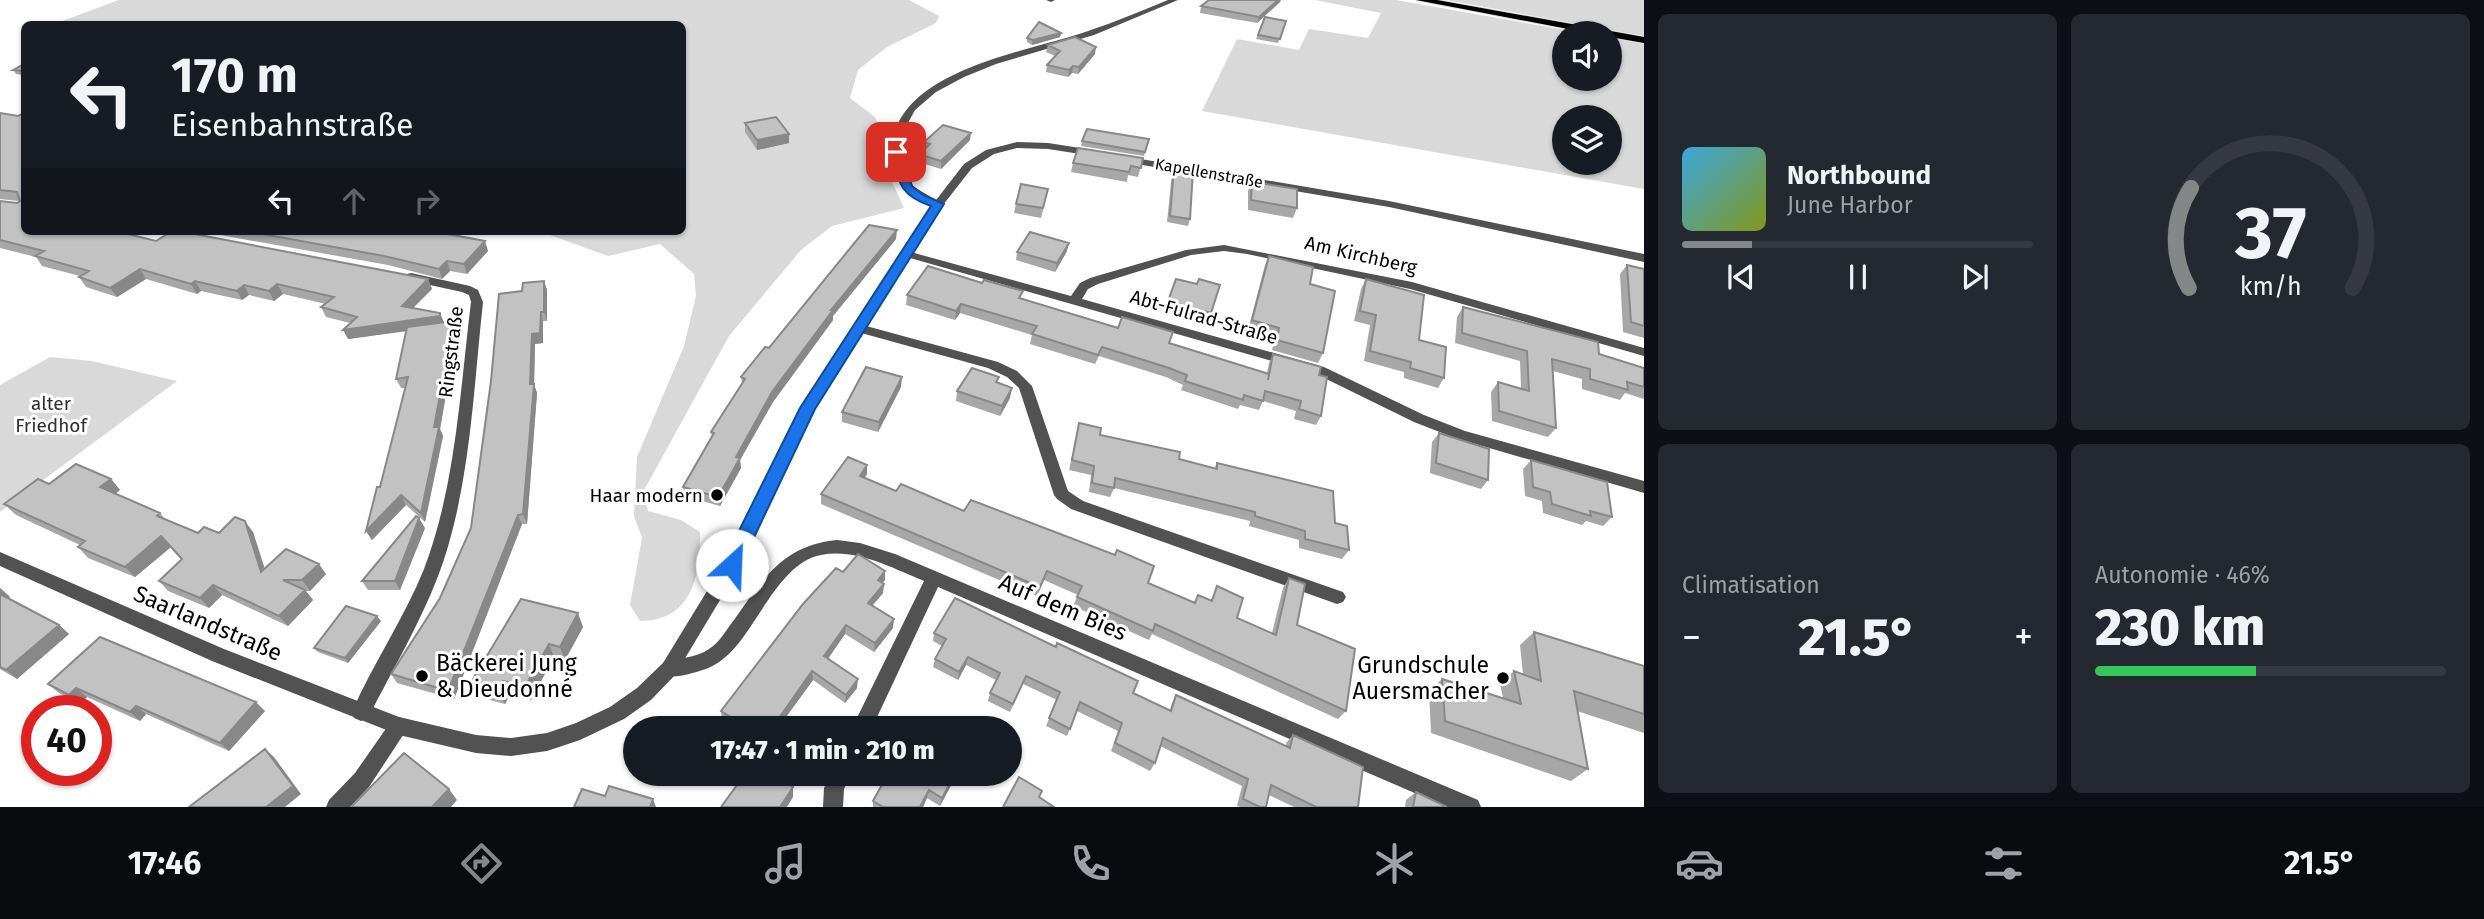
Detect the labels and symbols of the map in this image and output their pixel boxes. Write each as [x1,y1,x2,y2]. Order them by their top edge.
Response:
pin [866,122,926,182]
street label: Kapellenstraße [1153,154,1265,192]
street label: Am Kirchberg [1303,231,1419,279]
street label: Abt-Fulrad-Straße [1128,285,1280,349]
street label: Ringstraße [434,305,468,399]
park label: alter Friedhof [15,392,88,437]
place label: Haar modern [590,484,703,507]
marker: Haar modern [709,487,725,503]
position arrow [695,528,769,602]
street label: Auf dem Bies [995,568,1131,646]
street label: Saarlandstraße [130,579,286,667]
place label: Bäckerei Jung & Dieudonné [436,649,577,703]
place label: Grundschule Auersmacher [1353,651,1489,705]
marker: Bäckerei Jung & Dieudonné [414,668,430,684]
marker: Grundschule Auersmacher [1495,670,1511,686]
speed limit sign: 40 [21,695,112,786]

